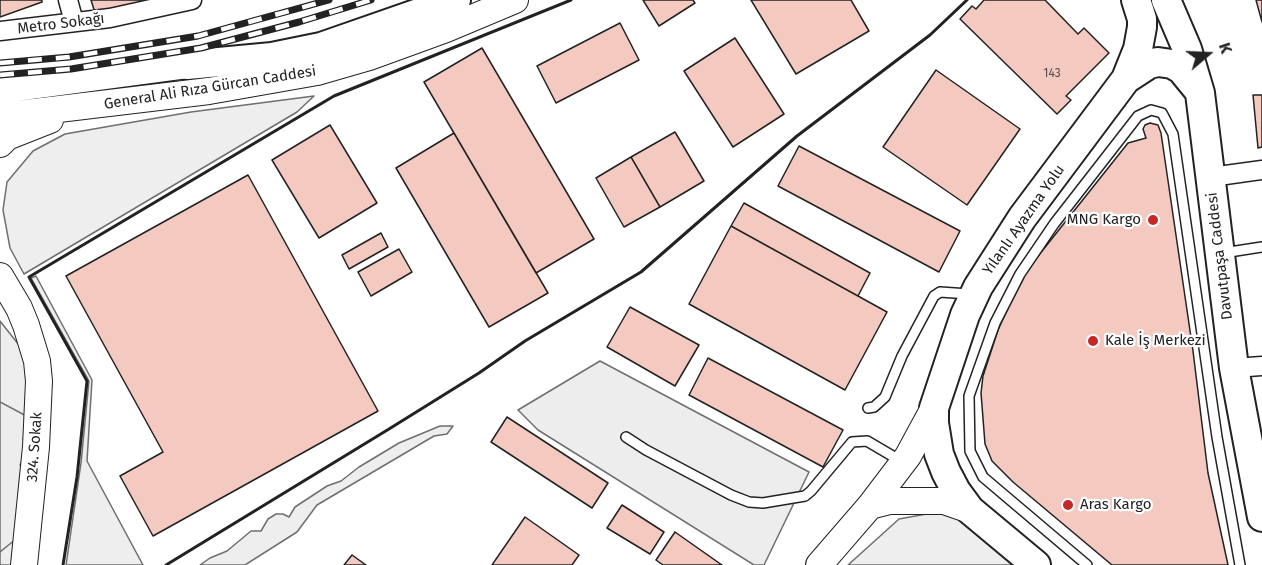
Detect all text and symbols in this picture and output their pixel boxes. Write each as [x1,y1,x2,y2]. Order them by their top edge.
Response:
street label: Metro Sokağı [16,10,106,38]
north arrow [1178,24,1238,84]
text: K [1215,40,1236,56]
street label: General Ali Rıza Gürcan Caddesi [103,62,317,114]
house number: 143 [1043,67,1061,81]
street label: Yılanlı Ayazma Yolu [979,161,1069,279]
street label: Davutpaşa Caddesi [1203,191,1237,321]
place label: MNG Kargo [1067,211,1141,229]
marker: MNG Kargo [1146,213,1160,227]
place label: Kale İş Merkezi [1105,332,1206,350]
marker: Kale İş Merkezi [1086,334,1100,348]
street label: 324. Sokak [24,411,46,483]
place label: Aras Kargo [1080,496,1152,514]
marker: Aras Kargo [1061,498,1075,512]

